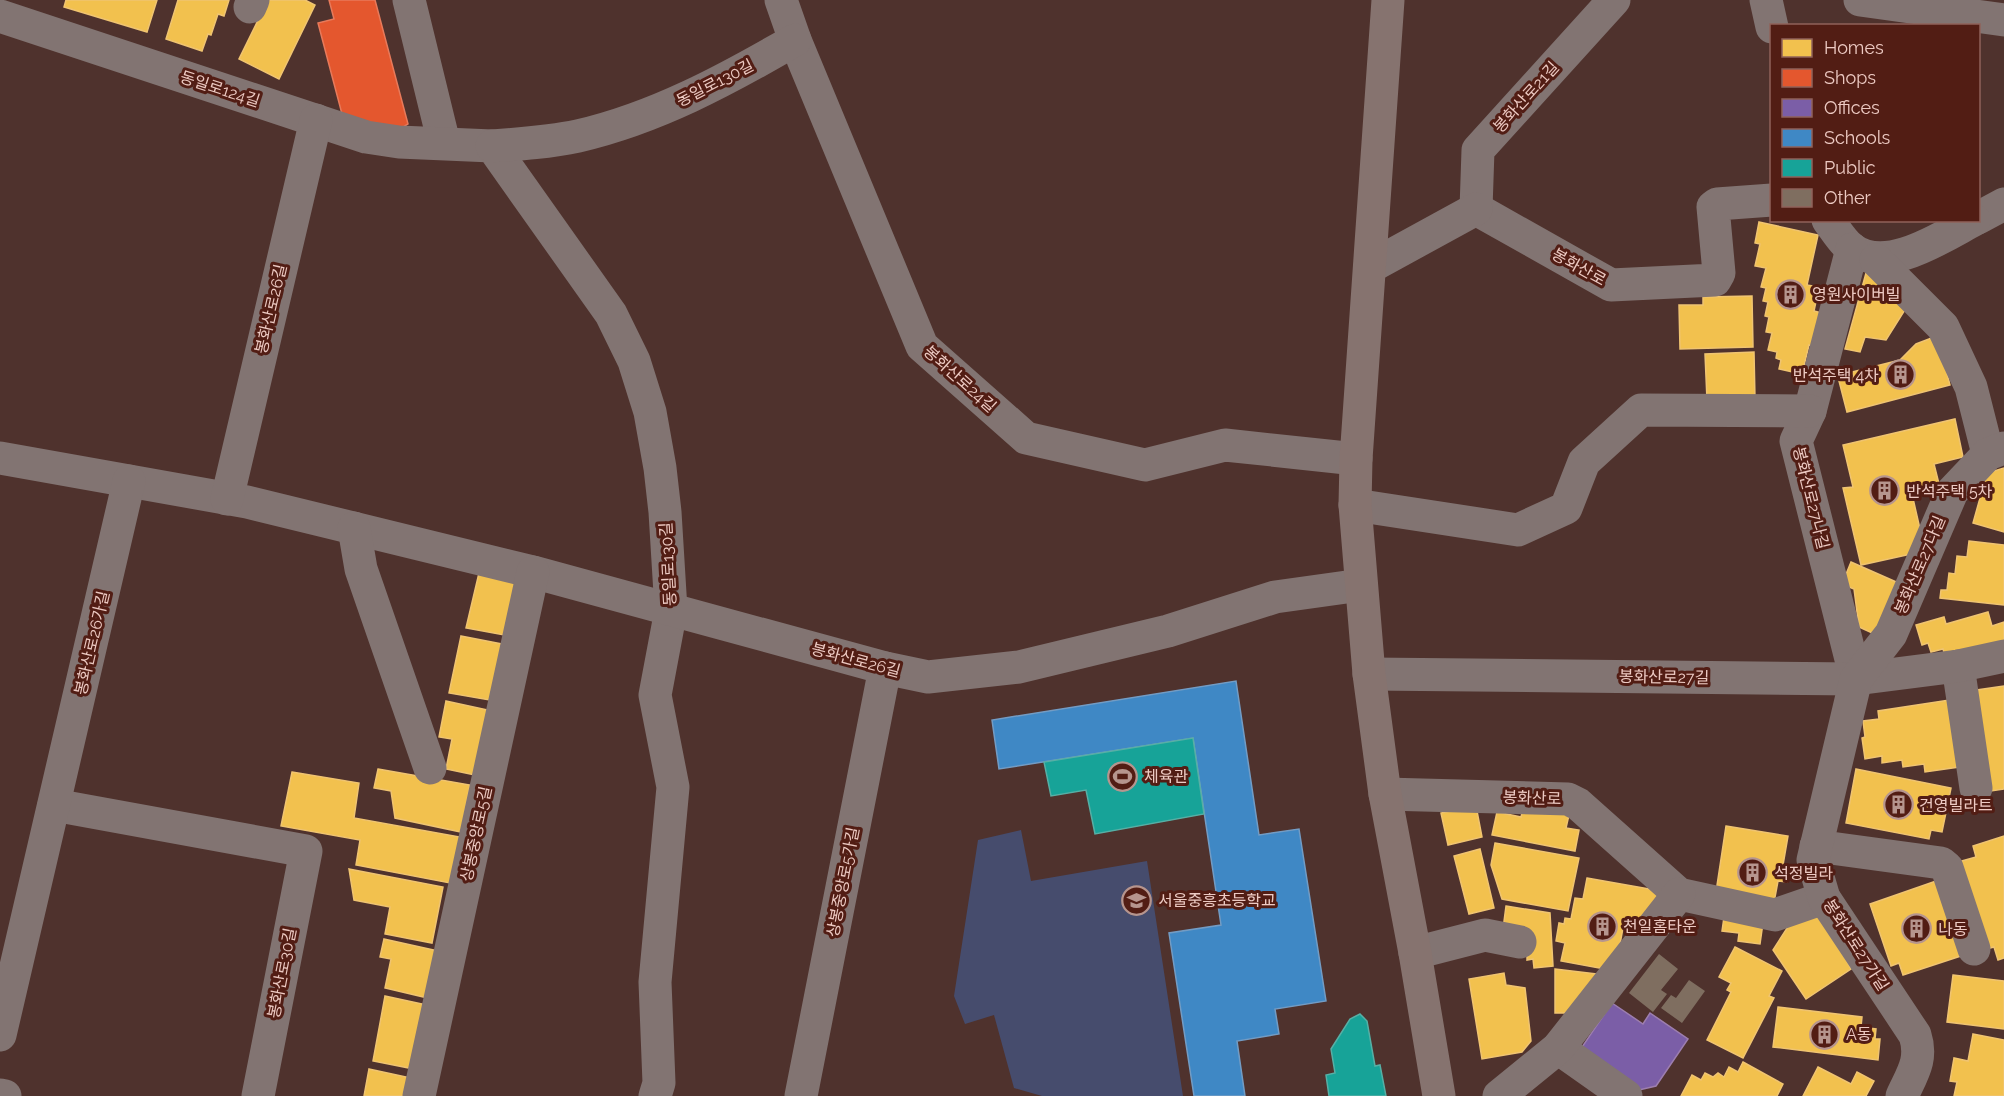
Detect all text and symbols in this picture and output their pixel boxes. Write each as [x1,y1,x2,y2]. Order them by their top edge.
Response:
legend [1770,24,1980,222]
text: Homes [1824,37,1884,58]
street label: 동일로130길 [673,55,757,111]
street label: 봉화산로21길 [1489,58,1563,136]
street label: 동일로124길 [178,67,262,111]
text: Shops [1824,67,1876,88]
text: Offices [1824,97,1880,118]
text: Schools [1824,127,1891,148]
text: Public [1824,157,1876,178]
text: Other [1824,187,1872,208]
street label: 봉화산로 [1549,244,1610,290]
street label: 봉화산로26길 [251,262,291,356]
building icon: 영원사이버빌 [1775,278,1807,310]
place label: 영원사이버빌 [1812,285,1900,304]
street label: 봉화산로24길 [920,342,1000,416]
building icon: 반석주택 4차 [1884,359,1916,391]
place label: 반석주택 4차 [1793,366,1879,385]
street label: 봉화산로27나길 [1789,445,1833,551]
building icon: 반석주택 5차 [1869,475,1901,507]
place label: 반석주택 5차 [1906,482,1993,501]
street label: 봉화산로27다길 [1891,513,1949,617]
street label: 동일로130길 [656,522,680,606]
street label: 봉화산로26가길 [71,589,113,697]
street label: 봉화산로26길 [809,639,903,681]
street label: 봉화산로27길 [1619,667,1709,687]
sports icon: 체육관 [1107,760,1139,792]
place label: 체육관 [1144,767,1188,786]
street label: 상봉중앙로5길 [457,785,495,883]
street label: 봉화산로 [1502,787,1562,809]
building icon: 건영빌라트 [1882,789,1914,821]
place label: 건영빌라트 [1919,796,1993,815]
street label: 상봉중앙로5가길 [823,825,863,939]
building icon: 석정빌라 [1737,857,1769,889]
place label: 석정빌라 [1774,864,1833,883]
school or university icon: 서울중흥초등학교 [1121,884,1153,916]
place label: 서울중흥초등학교 [1158,891,1276,910]
street label: 봉화산로27가길 [1819,896,1893,994]
building icon: 천일홈타운 [1586,910,1618,942]
building icon: 나동 [1901,913,1933,945]
place label: 천일홈타운 [1623,917,1697,936]
place label: 나동 [1938,920,1968,939]
street label: 봉화산로30길 [264,926,300,1020]
building icon: A동 [1809,1018,1841,1050]
place label: A동 [1846,1025,1872,1044]

